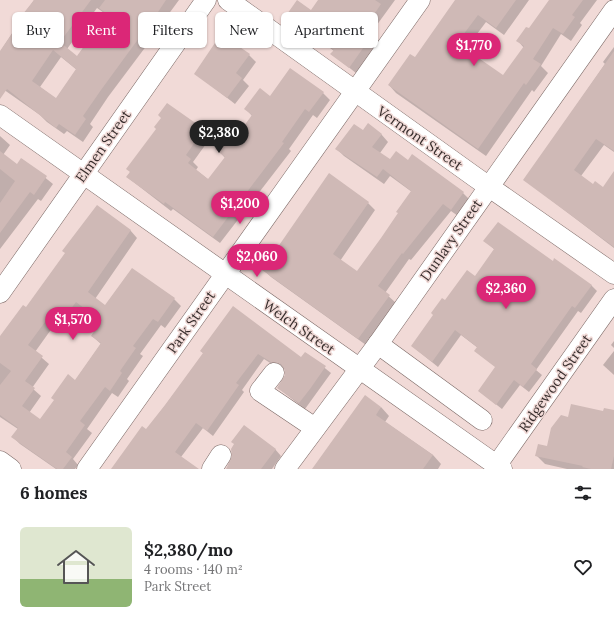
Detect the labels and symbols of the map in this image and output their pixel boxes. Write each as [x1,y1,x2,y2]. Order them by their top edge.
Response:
pin: $1,770 [441,33,507,67]
street label: Vermont Street [373,101,467,174]
street label: Elmen Street [71,106,135,186]
pin: $2,380 [186,120,252,154]
pin: $1,200 [207,191,273,225]
street label: Dunlavy Street [416,195,486,284]
pin: $2,060 [224,244,290,278]
pin: $2,360 [473,276,539,310]
street label: Park Street [163,287,219,357]
street label: Welch Street [259,296,339,359]
pin: $1,570 [40,307,106,341]
street label: Ridgewood Street [515,330,596,435]

